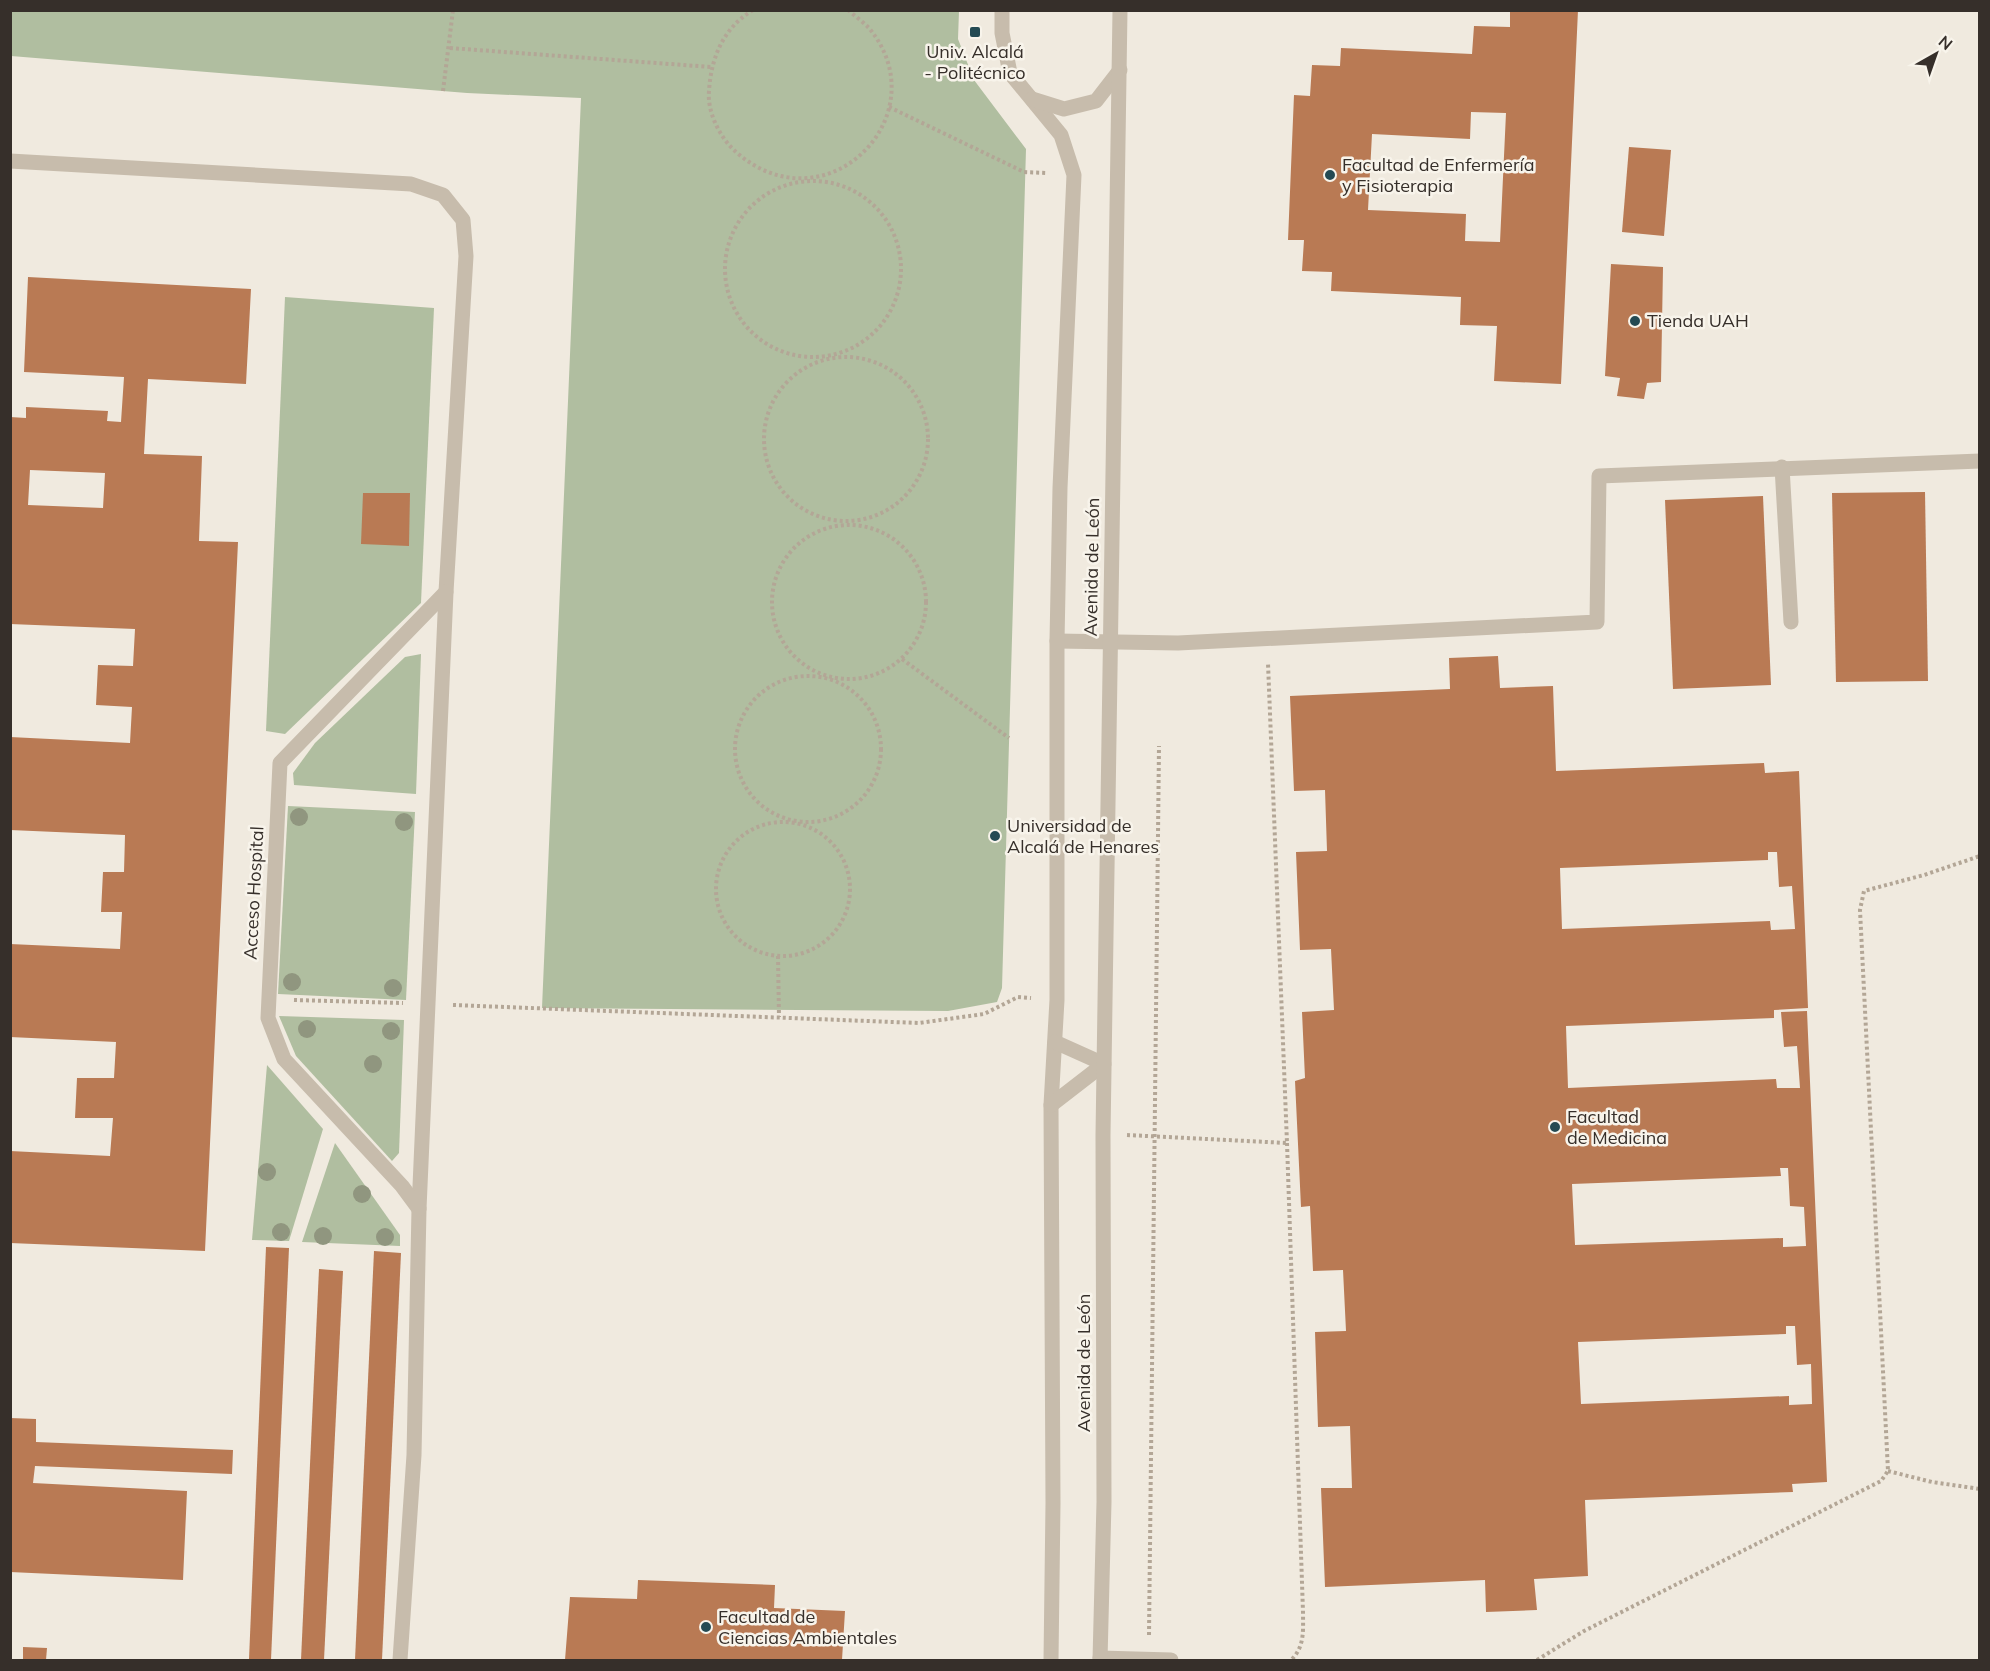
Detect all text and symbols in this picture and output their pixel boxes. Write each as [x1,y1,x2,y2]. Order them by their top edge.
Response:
north arrow [1906,24,1966,84]
marker: Univ. Alcalá - Politécnico [968,25,982,39]
text: N [1935,31,1957,54]
place label: Univ. Alcalá - Politécnico [924,40,1026,84]
place label: Facultad de Enfermería y Fisioterapia [1342,153,1535,197]
marker: Facultad de Enfermería y Fisioterapia [1323,168,1337,182]
place label: Tienda UAH [1647,309,1749,332]
marker: Tienda UAH [1628,314,1642,328]
street label: Avenida de León [1079,497,1104,637]
place label: Universidad de Alcalá de Henares [1007,814,1159,858]
street label: Acceso Hospital [239,826,268,960]
marker: Universidad de Alcalá de Henares [988,829,1002,843]
place label: Facultad de Medicina [1567,1105,1667,1149]
marker: Facultad de Medicina [1548,1120,1562,1134]
street label: Avenida de León [1072,1294,1095,1432]
place label: Facultad de Ciencias Ambientales [718,1605,897,1649]
marker: Facultad de Ciencias Ambientales [699,1620,713,1634]

